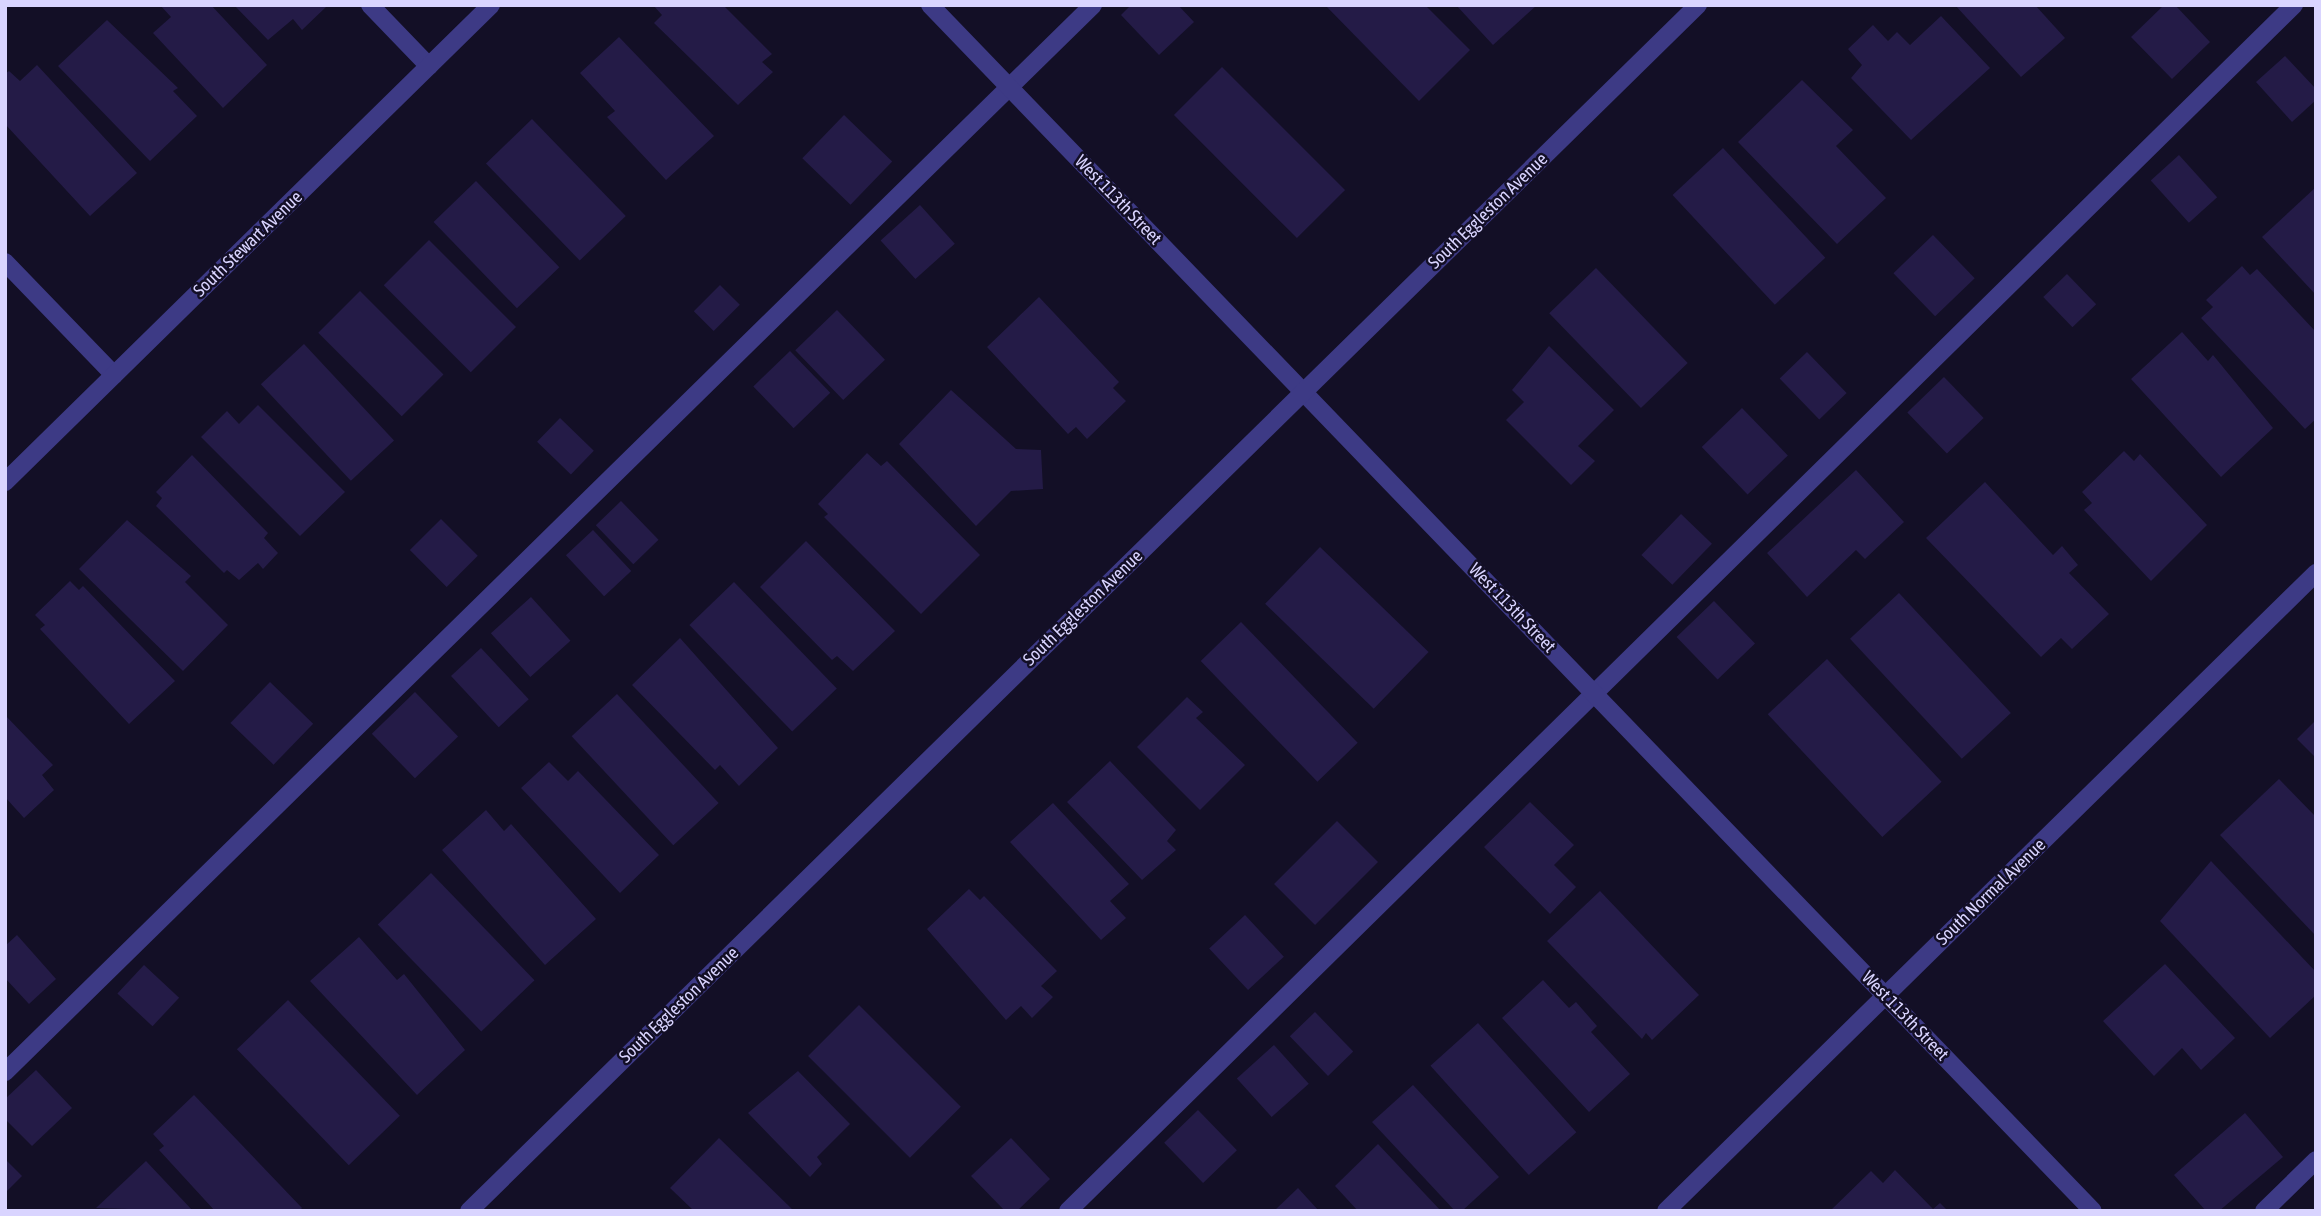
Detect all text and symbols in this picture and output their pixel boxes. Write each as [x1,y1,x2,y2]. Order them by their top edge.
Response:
street label: South Eggleston Avenue [1424,149,1552,273]
street label: West 113th Street [1070,151,1166,249]
street label: South Stewart Avenue [189,186,307,302]
street label: South Eggleston Avenue [1019,546,1147,670]
street label: West 113th Street [1464,559,1560,657]
street label: South Normal Avenue [1932,834,2050,950]
street label: South Eggleston Avenue [615,943,743,1067]
street label: West 113th Street [1857,967,1953,1065]

